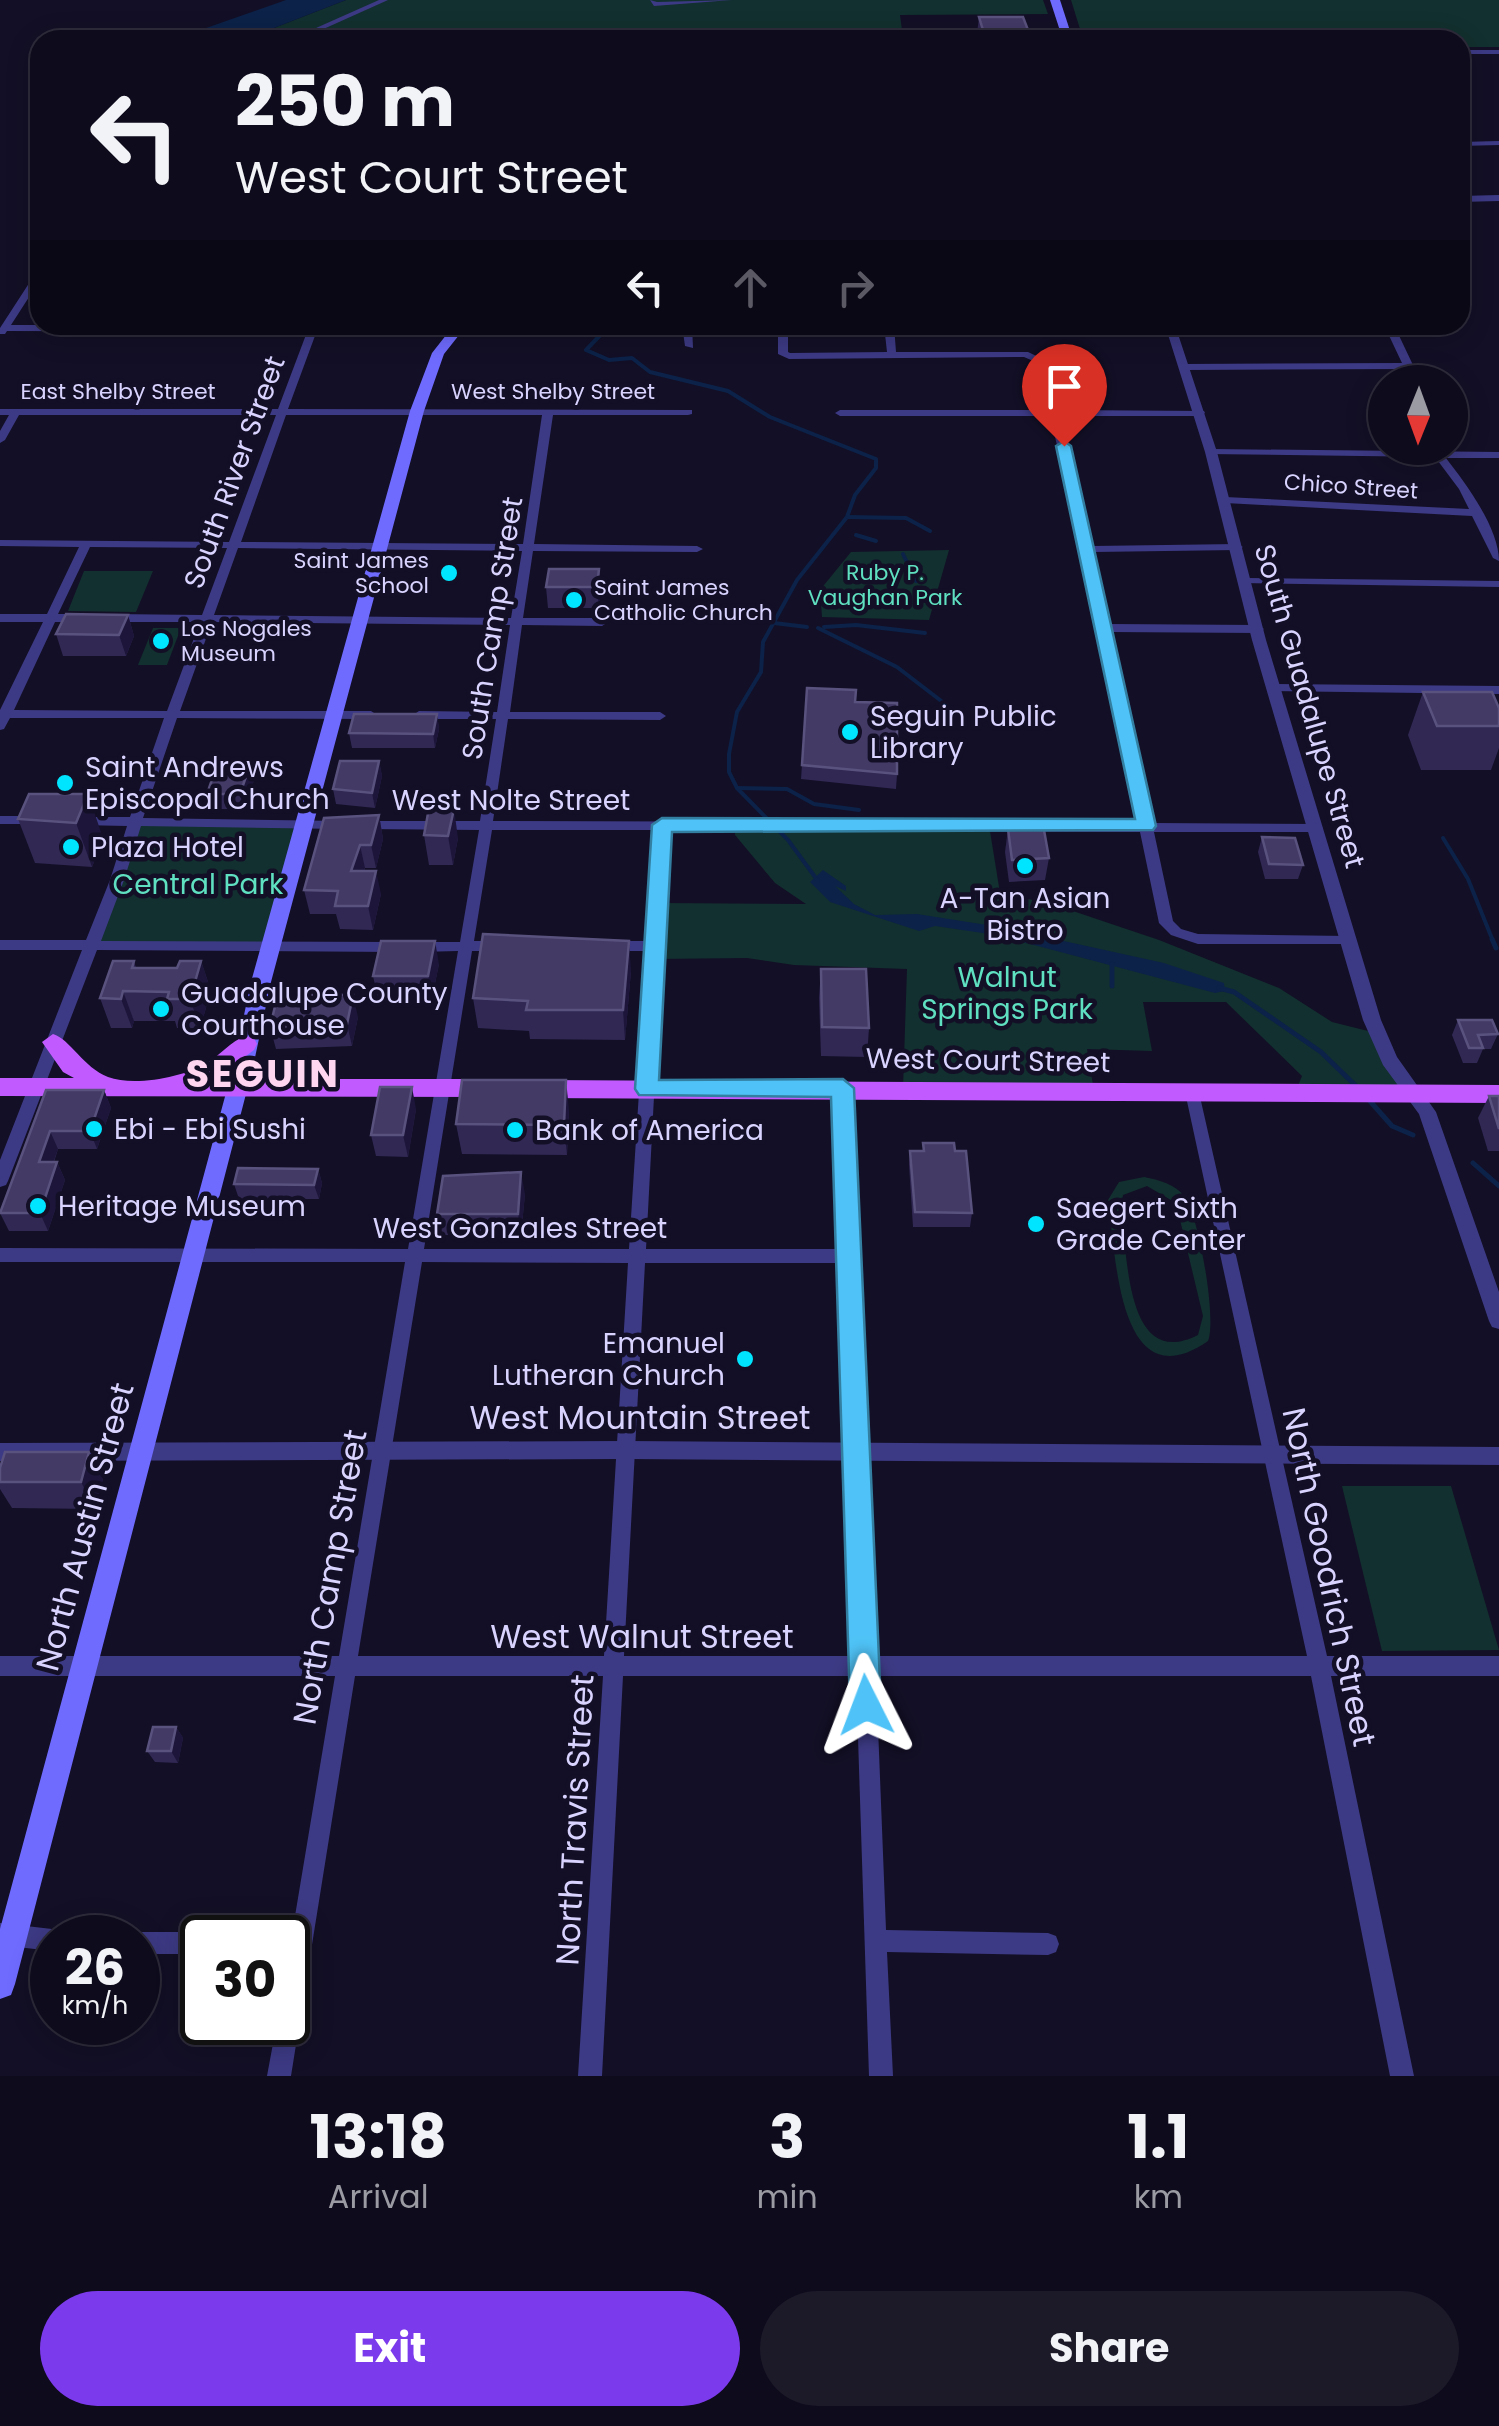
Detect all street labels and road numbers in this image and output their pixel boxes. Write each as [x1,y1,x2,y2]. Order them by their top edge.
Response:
street label: South River Street [174,351,295,594]
street label: East Shelby Street [20,376,216,407]
street label: West Shelby Street [451,376,655,407]
street label: Chico Street [1283,466,1419,507]
street label: South Camp Street [452,494,533,762]
street label: South Guadalupe Street [1245,540,1374,872]
street label: West Nolte Street [392,781,630,820]
street label: West Court Street [865,1039,1111,1082]
street label: West Gonzales Street [373,1209,667,1248]
street label: North Austin Street [24,1378,145,1676]
street label: West Mountain Street [470,1395,810,1440]
street label: North Goodrich Street [1272,1403,1387,1750]
street label: North Camp Street [281,1426,378,1728]
street label: West Walnut Street [490,1614,794,1659]
street label: North Travis Street [544,1673,605,1967]

